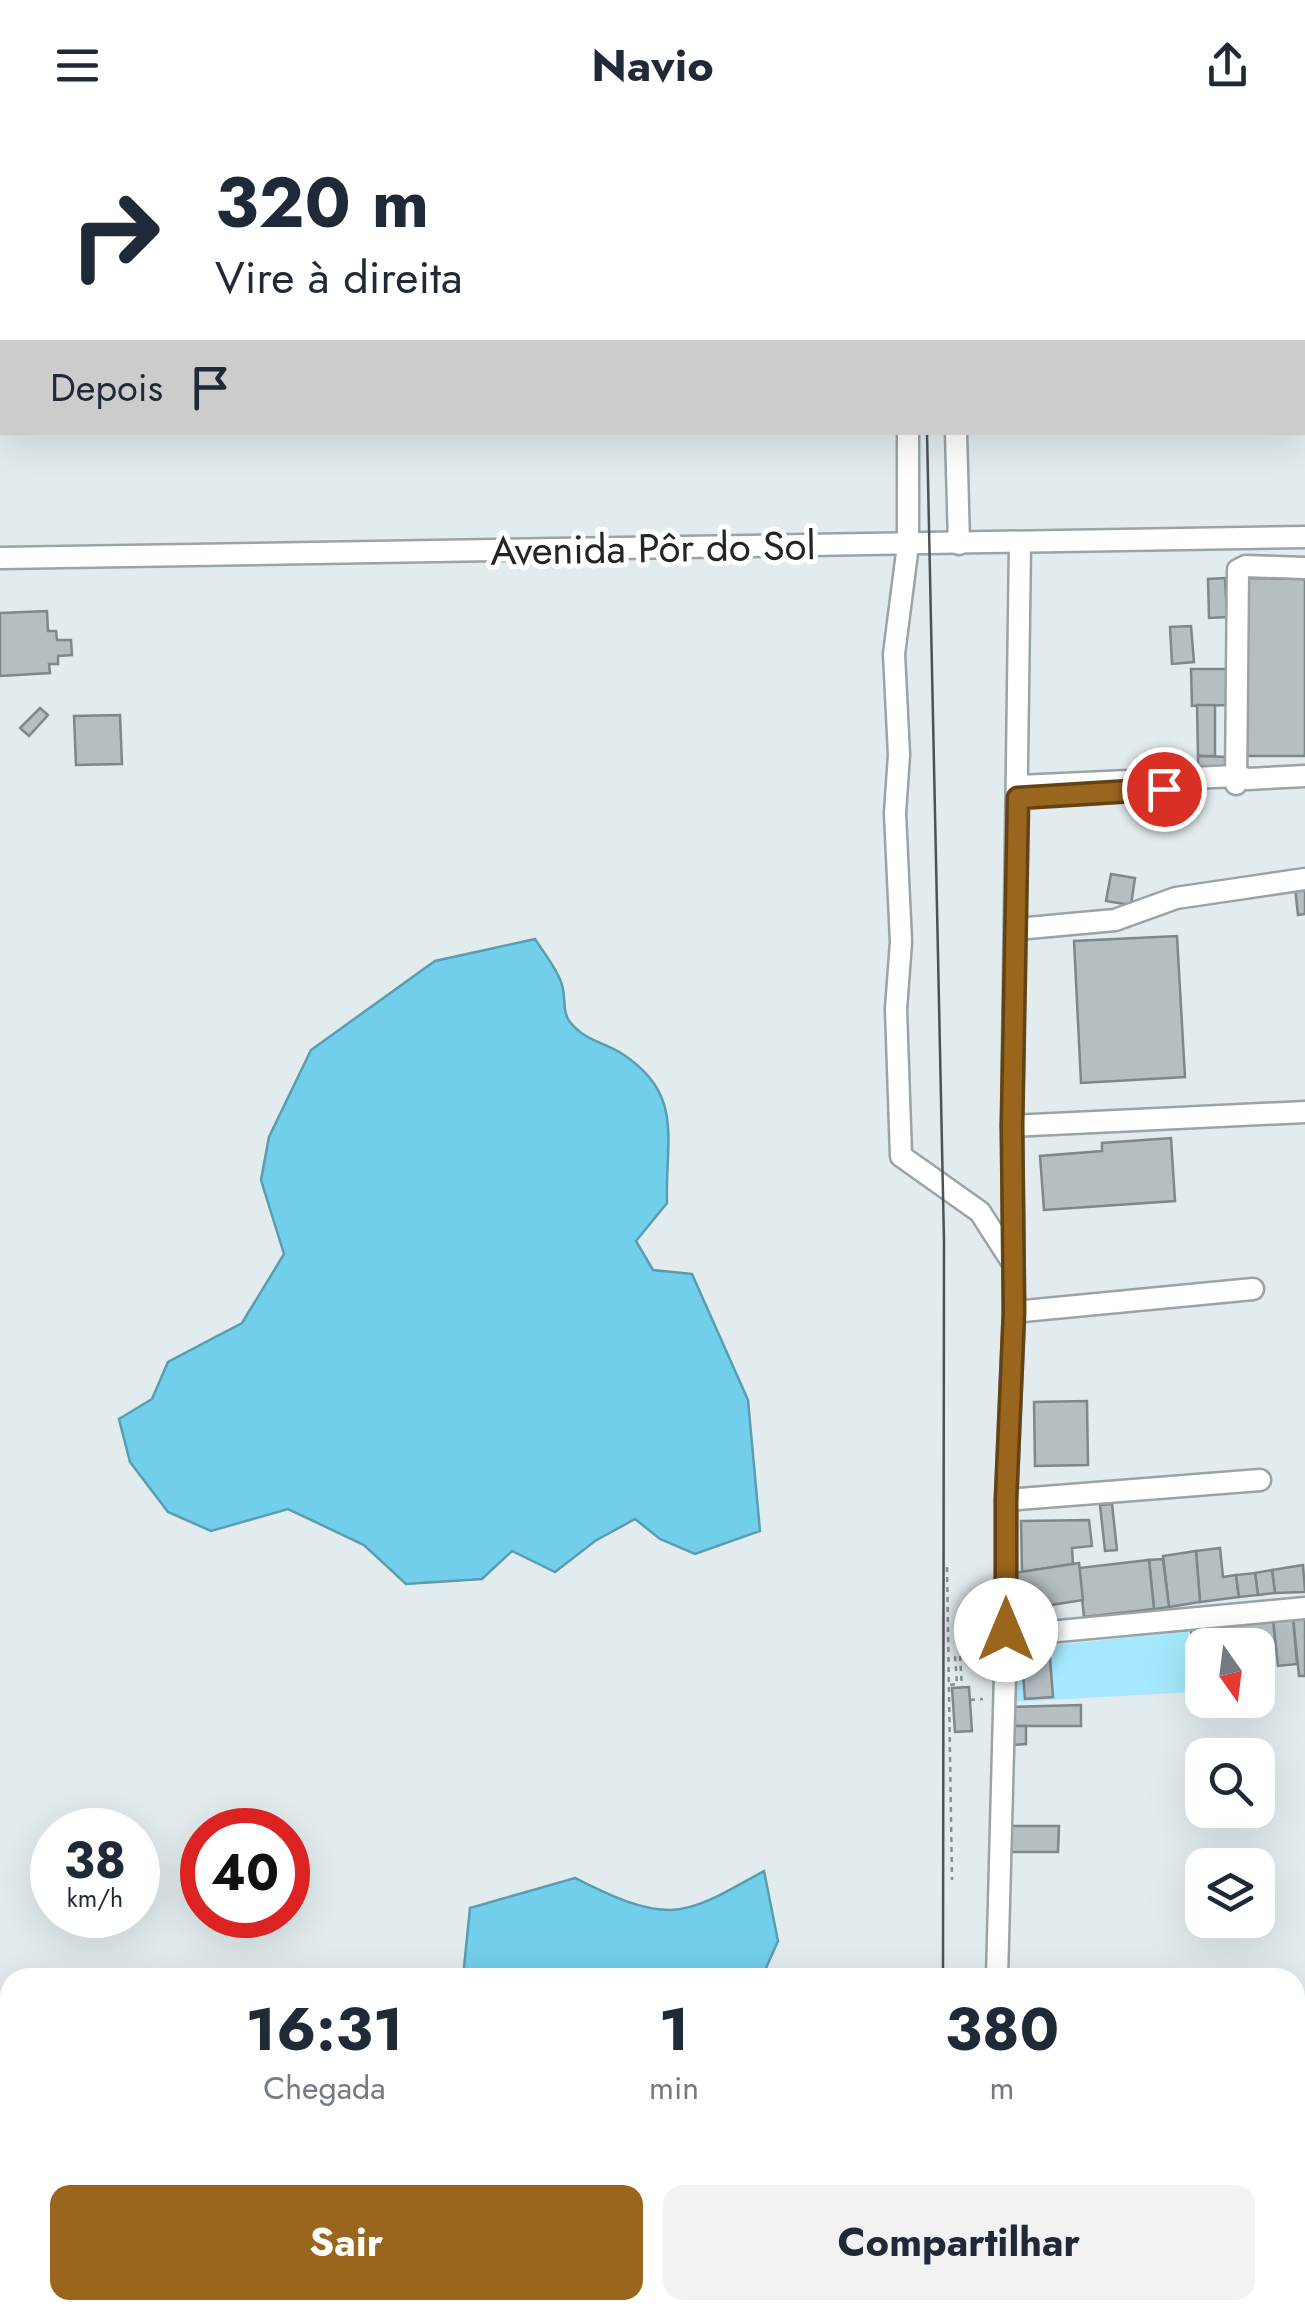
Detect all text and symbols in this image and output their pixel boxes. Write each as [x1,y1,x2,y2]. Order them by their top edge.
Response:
text: Navio [591,33,714,98]
icon: menu [50,38,105,93]
icon: share [1200,38,1255,93]
text: 320 m [215,152,429,253]
icon: right [50,170,180,300]
text: Vire à direita [215,245,463,310]
text: Depois [50,360,163,415]
icon: arrive [183,360,238,415]
street label: Avenida Pôr do Sol [490,516,816,580]
pin [1122,747,1207,832]
icon: arrive [1137,762,1192,817]
position arrow [954,1578,1058,1682]
north arrow [1185,1628,1275,1718]
map controls [1185,1628,1275,1938]
button: search [1185,1738,1275,1828]
speed limit sign: 40 [180,1808,310,1938]
text: 38 [64,1824,126,1897]
button: layers [1185,1848,1275,1938]
text: km/h [67,1880,123,1916]
text: 16:31 [246,1986,403,2073]
text: 1 [659,1986,689,2073]
text: 380 [945,1986,1059,2073]
text: Chegada [263,2065,386,2111]
text: min [649,2065,699,2111]
text: m [990,2065,1015,2111]
button: Sair [50,2185,643,2300]
button: Compartilhar [663,2185,1255,2300]

